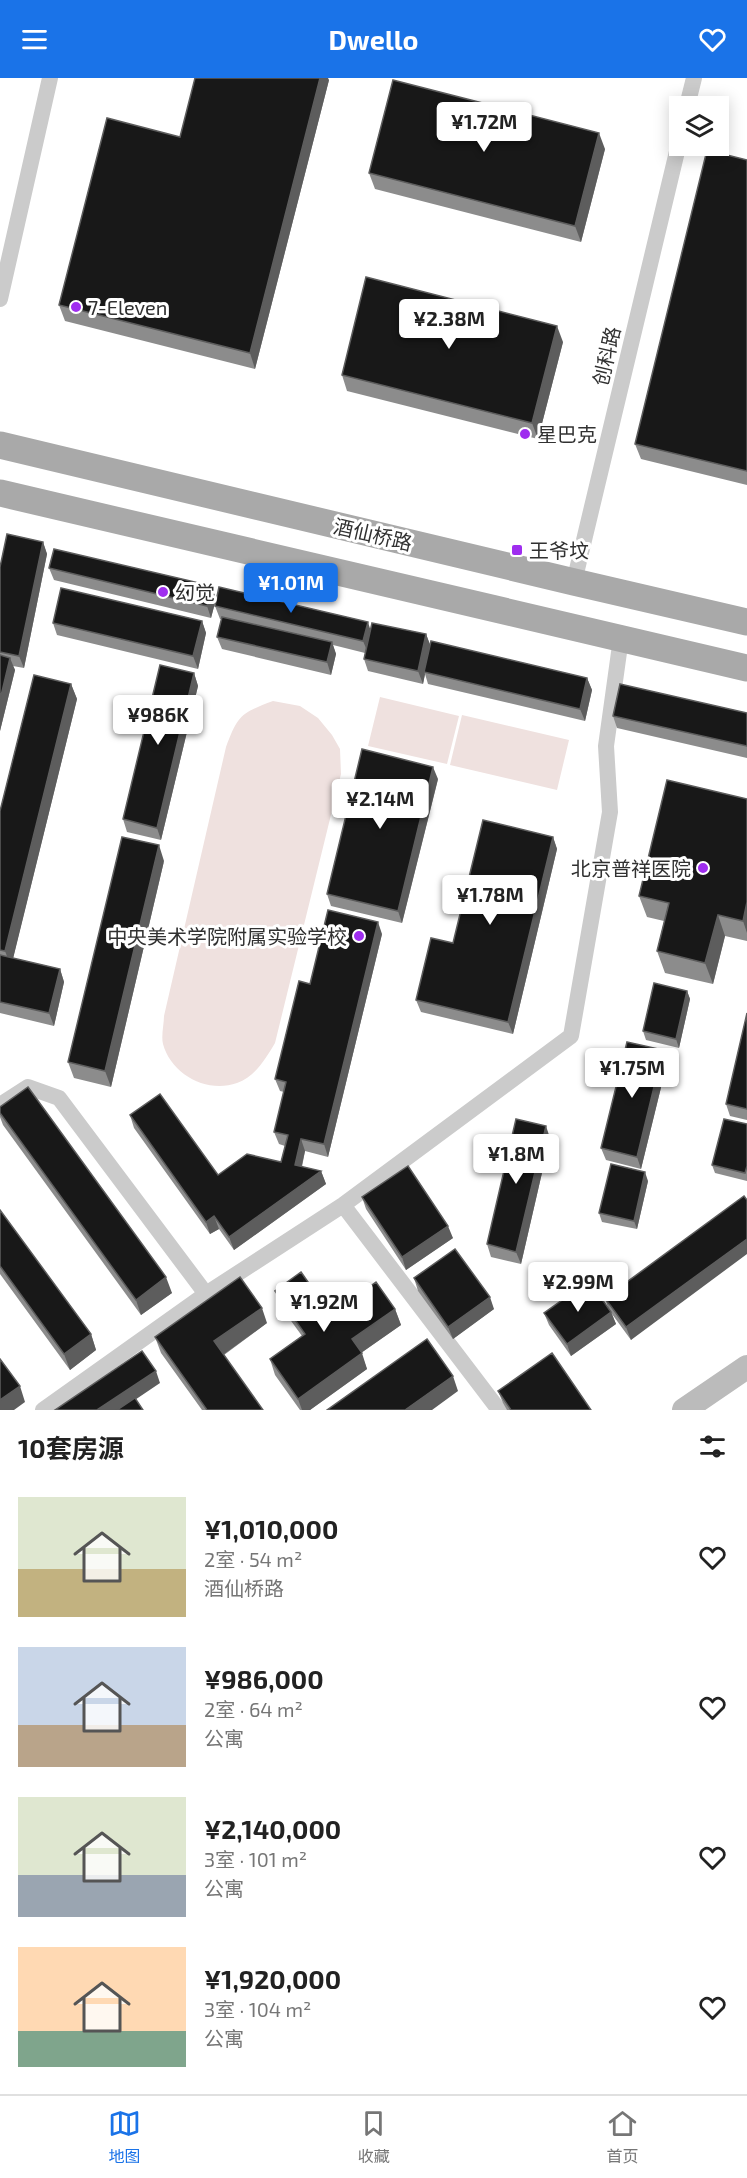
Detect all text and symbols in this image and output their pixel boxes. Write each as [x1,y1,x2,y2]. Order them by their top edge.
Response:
icon: menu [18,23,51,56]
text: Dwello [328,23,419,55]
icon: heart [696,23,729,56]
map controls [669,96,729,156]
button: layers [669,96,729,156]
pin: ¥1.72M [435,102,533,153]
text: ¥1.72M [451,109,517,133]
place label: 7-Eleven [88,295,167,319]
pin: ¥2.38M [400,299,498,350]
marker: 7-Eleven [69,300,83,314]
text: ¥2.38M [413,306,485,330]
street label: 创科路 [588,324,624,388]
place label: 星巴克 [537,422,597,446]
marker: 星巴克 [518,427,532,441]
street label: 酒仙桥路 [331,513,415,555]
place label: 王爷坟 [529,538,589,562]
marker: 王爷坟 [510,543,524,557]
pin: ¥1.01M [242,563,340,614]
text: ¥1.01M [258,570,324,594]
place label: 幻觉 [175,580,215,604]
marker: 幻觉 [156,585,170,599]
pin: ¥986K [116,695,200,746]
text: ¥986K [127,702,189,726]
pin: ¥2.14M [331,779,429,830]
text: ¥2.14M [346,786,414,810]
place label: 北京普祥医院 [571,856,691,880]
marker: 北京普祥医院 [696,861,710,875]
pin: ¥1.78M [441,875,539,926]
text: ¥1.78M [456,882,524,906]
place label: 中央美术学院附属实验学校 [107,924,347,948]
marker: 中央美术学院附属实验学校 [352,929,366,943]
pin: ¥1.75M [583,1048,681,1099]
text: ¥1.75M [599,1055,665,1079]
pin: ¥1.8M [474,1134,558,1185]
text: ¥1.8M [487,1141,545,1165]
pin: ¥2.99M [529,1262,627,1313]
text: ¥2.99M [542,1269,614,1293]
pin: ¥1.92M [275,1282,373,1333]
text: ¥1.92M [290,1289,358,1313]
icon: filters [696,1430,729,1463]
text: 10套房源 [18,1432,124,1463]
text: ¥1,010,000 [204,1513,338,1544]
icon: home [66,1521,138,1593]
icon: heart [696,1541,729,1574]
text: 2室 · 54 m² [204,1547,302,1571]
text: 酒仙桥路 [204,1576,284,1600]
text: ¥986,000 [204,1663,324,1694]
icon: home [66,1671,138,1743]
icon: heart [696,1691,729,1724]
text: 2室 · 64 m² [204,1697,303,1721]
text: 公寓 [204,1726,244,1750]
text: ¥2,140,000 [204,1813,341,1844]
icon: home [66,1821,138,1893]
icon: heart [696,1841,729,1874]
text: 3室 · 101 m² [204,1847,307,1871]
text: 公寓 [204,1876,244,1900]
text: ¥1,920,000 [204,1963,341,1994]
icon: home [66,1971,138,2043]
icon: heart [696,1991,729,2024]
text: 3室 · 104 m² [204,1997,311,2021]
text: 公寓 [204,2026,244,2050]
tab: 地图 [108,2107,141,2167]
tab: 收藏 [357,2107,390,2167]
tab: 首页 [606,2107,639,2167]

